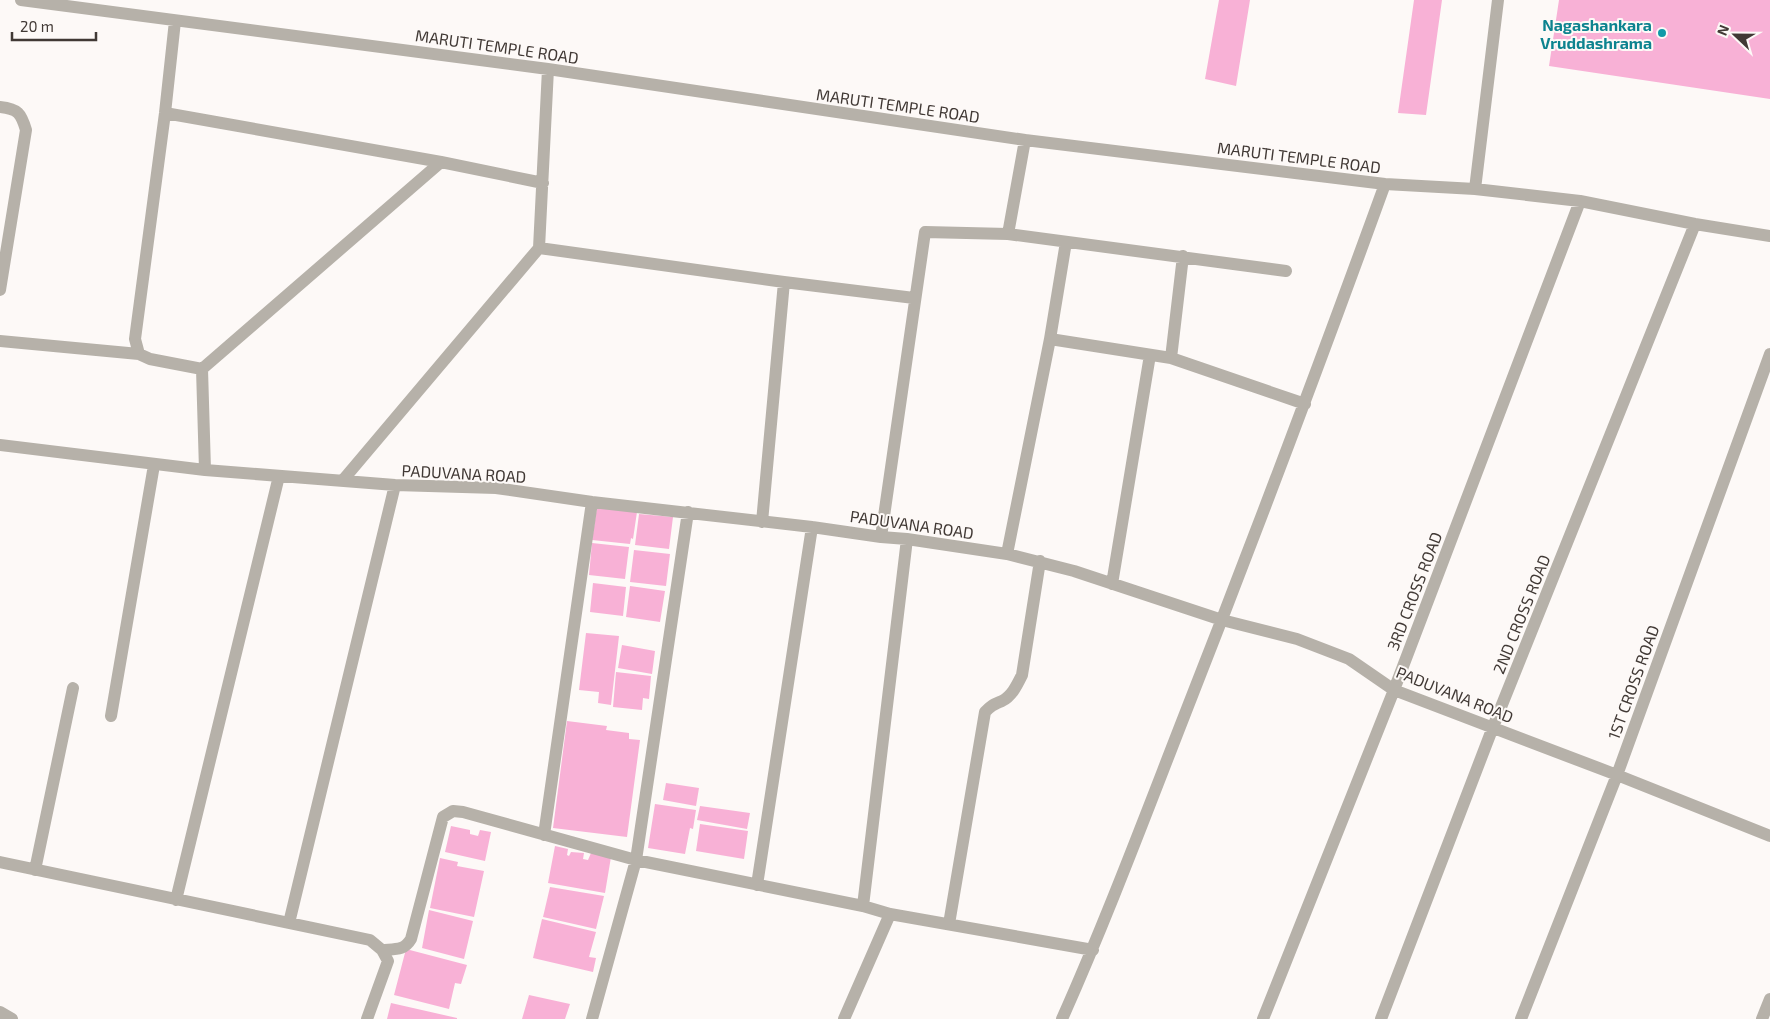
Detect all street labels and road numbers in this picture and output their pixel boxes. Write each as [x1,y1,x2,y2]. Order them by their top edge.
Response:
street label: MARUTI TEMPLE ROAD [414,25,580,67]
street label: MARUTI TEMPLE ROAD [815,84,981,126]
street label: MARUTI TEMPLE ROAD [1216,138,1382,176]
street label: PADUVANA ROAD [401,460,527,486]
street label: PADUVANA ROAD [849,506,975,542]
street label: 3RD CROSS ROAD [1383,529,1445,653]
street label: 2ND CROSS ROAD [1488,552,1554,676]
street label: 1ST CROSS ROAD [1604,622,1662,742]
street label: PADUVANA ROAD [1394,662,1516,726]

